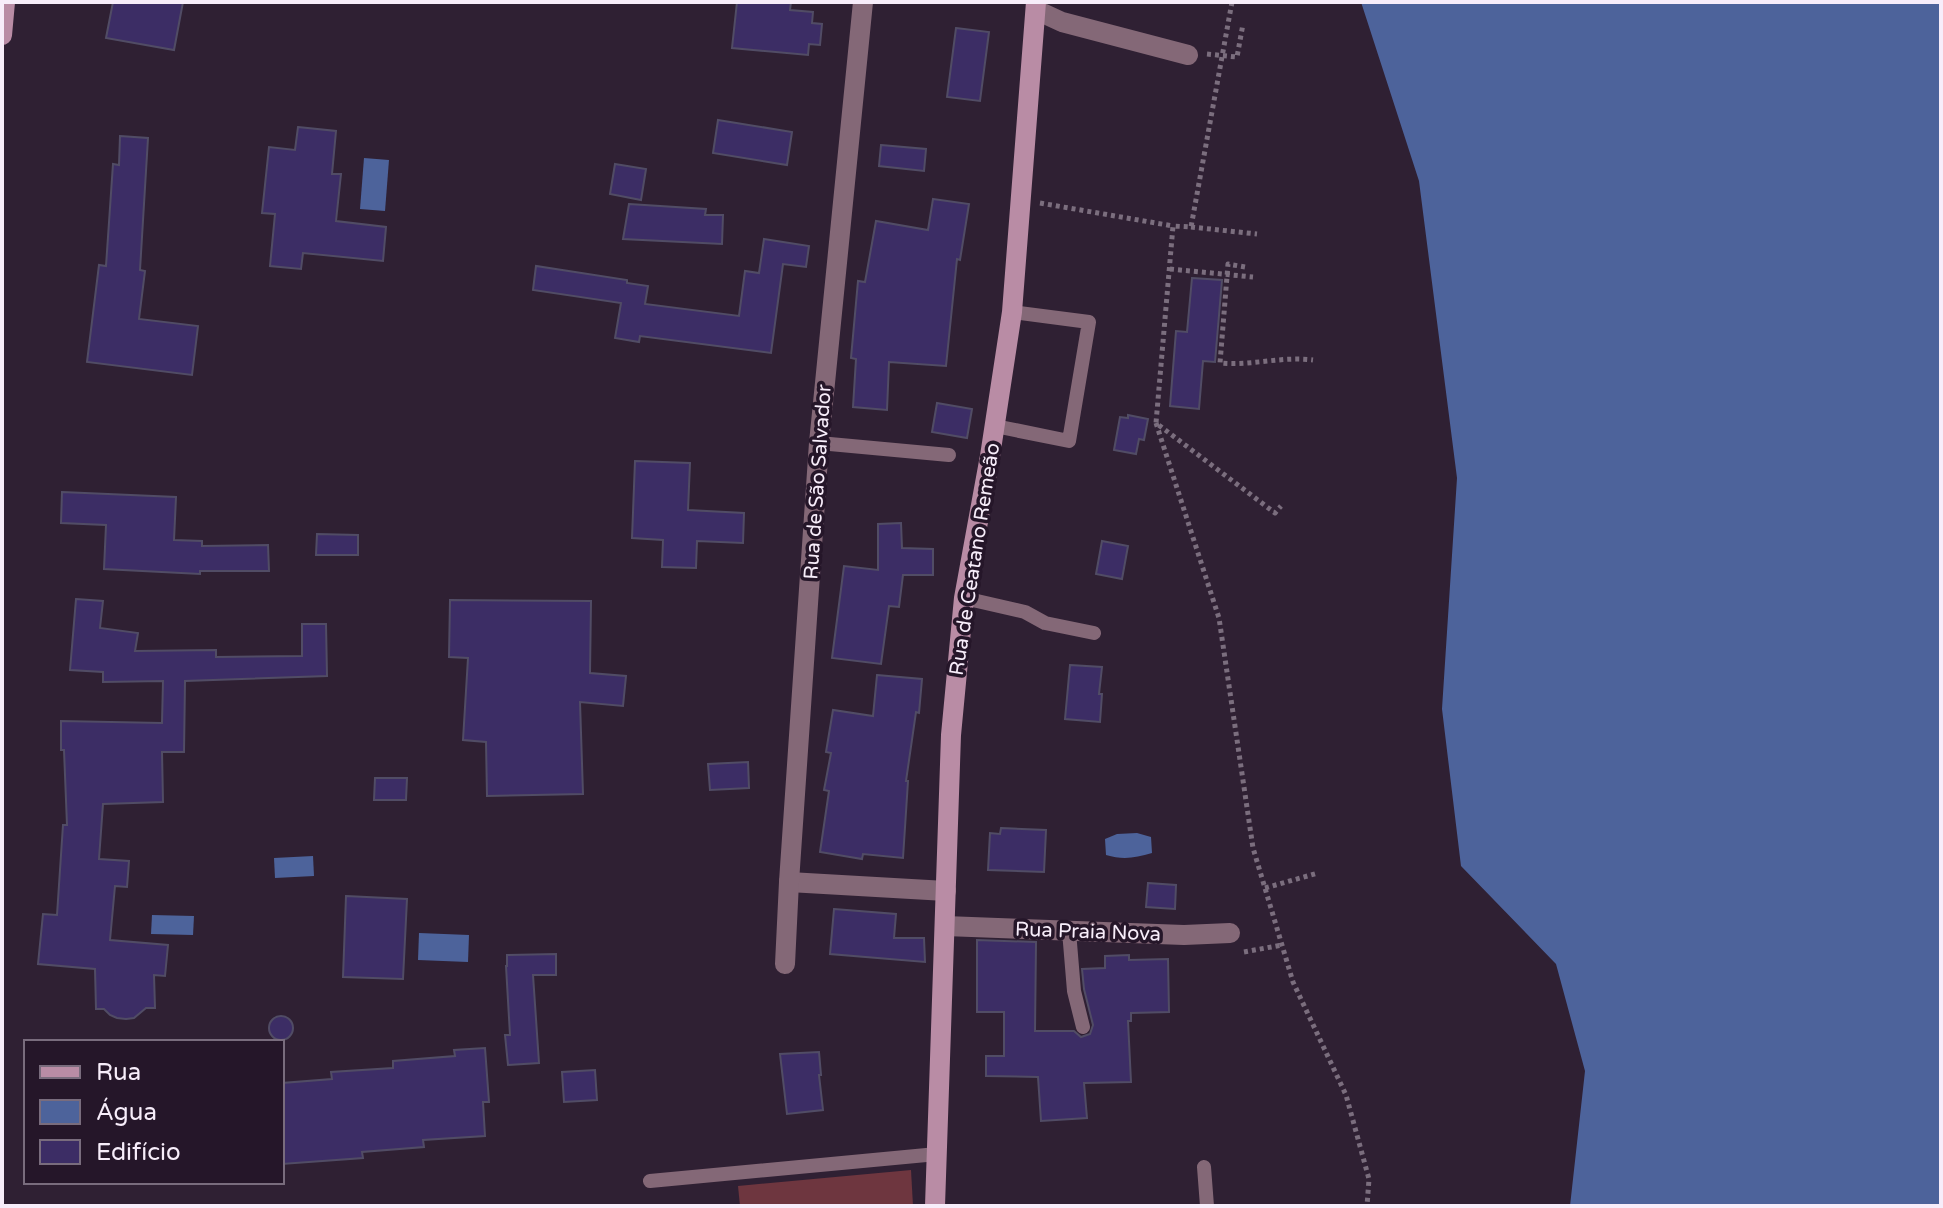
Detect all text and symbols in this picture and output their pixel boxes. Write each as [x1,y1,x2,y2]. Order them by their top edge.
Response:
street label: Rua de São Salvador [799,383,837,580]
street label: Rua de Ceatano Remeão [945,441,1005,677]
street label: Rua Praia Nova [1015,917,1161,947]
legend [24,1040,284,1184]
text: Rua [96,1058,141,1087]
text: Água [96,1097,157,1127]
text: Edifício [96,1138,181,1167]

